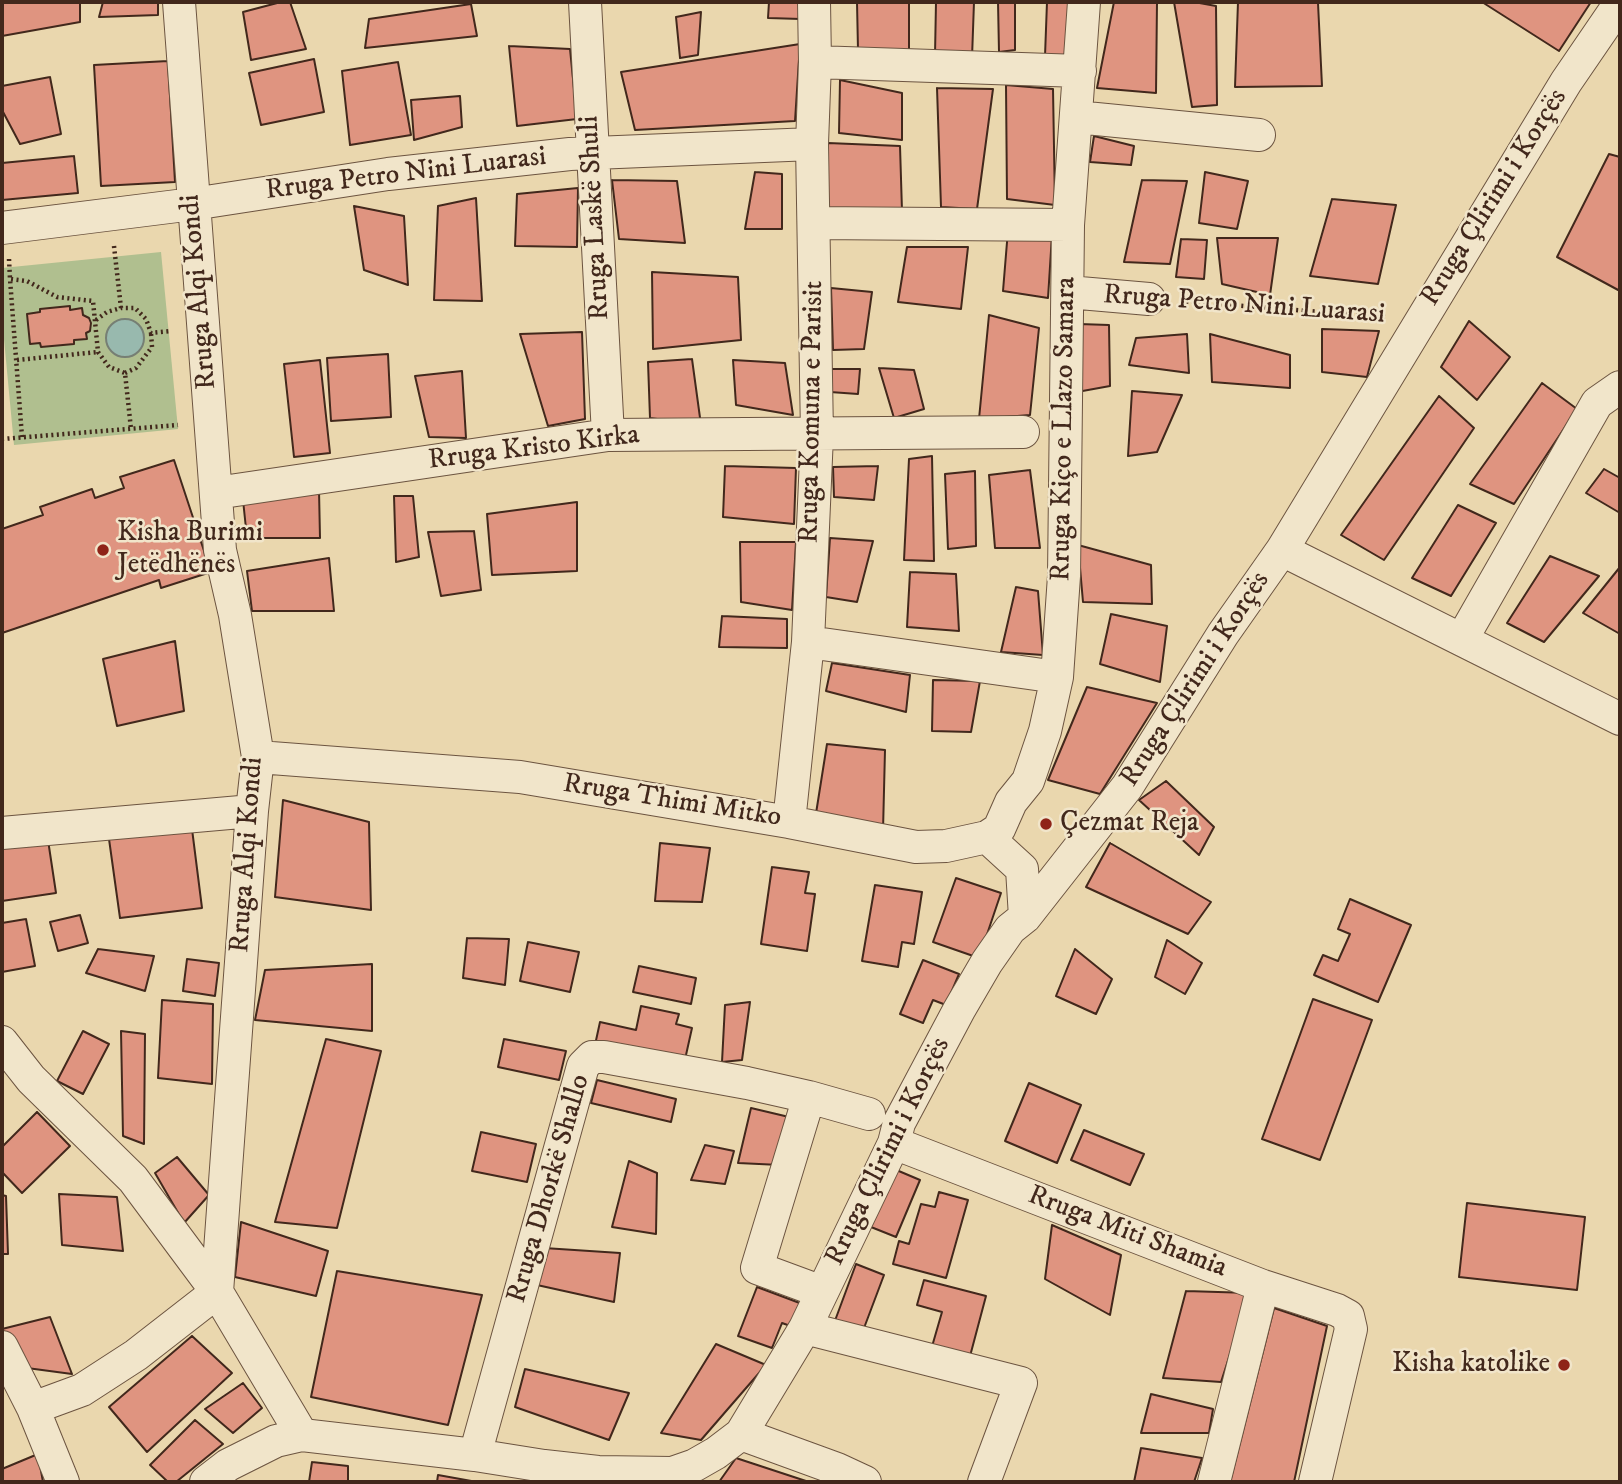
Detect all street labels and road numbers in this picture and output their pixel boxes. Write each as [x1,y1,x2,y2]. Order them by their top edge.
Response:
street label: Rruga Çlirimi i Korçës [1415,83,1575,313]
street label: Rruga Laskë Shuli [574,115,618,321]
street label: Rruga Petro Nini Luarasi [264,141,548,209]
street label: Rruga Alqi Kondi [175,193,225,391]
street label: Rruga Kiço e Llazo Samara [1046,276,1084,582]
street label: Rruga Petro Nini Luarasi [1102,279,1386,333]
street label: Rruga Komuna e Parisit [794,280,832,544]
street label: Rruga Kristo Kirka [427,419,641,479]
street label: Rruga Çlirimi i Korçës [1114,566,1278,794]
street label: Rruga Alqi Kondi [224,756,272,954]
street label: Rruga Thimi Mitko [561,768,783,836]
street label: Rruga Çlirimi i Korçës [819,1032,959,1272]
street label: Rruga Dhorkë Shallo [501,1071,599,1307]
street label: Rruga Miti Shamia [1023,1180,1231,1286]

